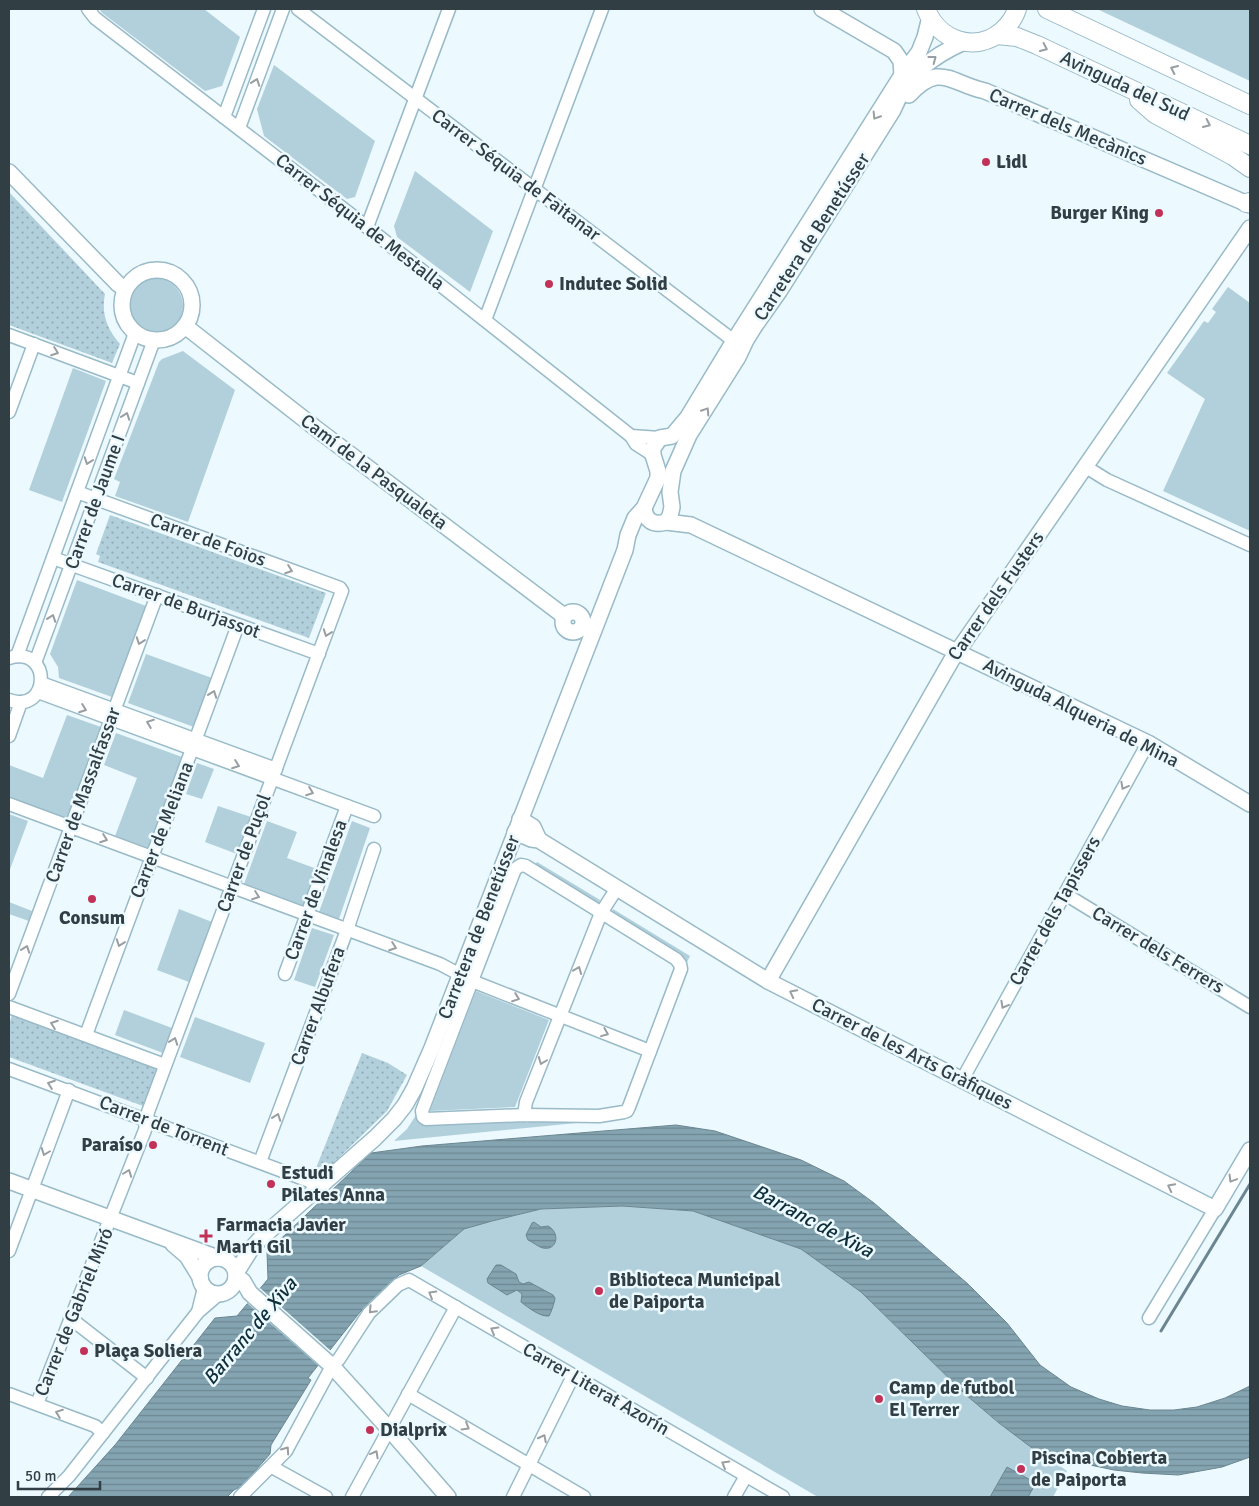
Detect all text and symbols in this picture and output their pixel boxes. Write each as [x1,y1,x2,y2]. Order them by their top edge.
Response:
one-way arrow [1038,42,1047,52]
street label: Avinguda del Sud [1057,46,1193,126]
one-way arrow [927,56,936,64]
one-way arrow [1171,65,1180,75]
one-way arrow [250,79,260,87]
street label: Carrer dels Mecànics [985,83,1151,171]
street label: Carrer Séquia de Faitanar [427,104,605,246]
one-way arrow [873,111,882,120]
one-way arrow [1201,118,1210,128]
street label: Carrer Séquia de Mestalla [270,148,450,296]
street label: Carretera de Benetússer [749,148,875,326]
place label: Lidl [996,150,1028,174]
marker: Lidl [980,156,992,168]
place label: Burger King [1050,201,1149,225]
marker: Burger King [1153,207,1165,219]
place label: Indutec Solid [559,272,668,296]
marker: Indutec Solid [543,278,555,290]
one-way arrow [50,346,58,356]
one-way arrow [700,407,709,416]
street label: Camí de la Pasqualeta [296,409,452,535]
one-way arrow [120,412,130,420]
street label: Carrer de Jaume I [60,431,130,573]
one-way arrow [84,456,94,465]
street label: Carrer de Foios [147,508,269,572]
street label: Carrer dels Fusters [942,527,1050,665]
one-way arrow [285,564,293,574]
street label: Carrer de Burjassot [109,568,264,644]
one-way arrow [46,614,56,622]
one-way arrow [323,628,333,637]
one-way arrow [136,636,146,645]
street label: Avinguda Alqueria de Mina [979,653,1183,773]
one-way arrow [207,691,217,699]
one-way arrow [78,703,87,713]
street label: Carrer de Massalfassar [40,704,126,886]
one-way arrow [146,719,155,729]
street label: Carrer de Meliana [125,758,199,902]
one-way arrow [231,759,239,769]
one-way arrow [1120,780,1130,789]
one-way arrow [305,786,313,796]
street label: Carrer de Puçol [211,791,277,915]
street label: Carrer de Vinalesa [279,816,353,964]
street label: Carretera de Benetússer [433,831,525,1023]
street label: Carrer dels Tapissers [1004,832,1106,990]
one-way arrow [99,834,107,844]
one-way arrow [251,890,260,900]
marker: Consum [86,893,98,905]
street label: Carrer dels Ferrers [1087,901,1229,999]
place label: Consum [59,906,125,930]
one-way arrow [116,938,126,947]
one-way arrow [388,941,396,951]
street label: Carrer Albufera [285,943,351,1069]
one-way arrow [20,945,30,953]
one-way arrow [572,967,582,975]
one-way arrow [789,989,798,999]
one-way arrow [511,992,520,1003]
street label: Carrer de les Arts Gràfiques [807,993,1017,1115]
one-way arrow [1000,999,1010,1008]
one-way arrow [50,1020,59,1030]
one-way arrow [600,1027,609,1038]
one-way arrow [168,1037,178,1046]
one-way arrow [538,1056,548,1065]
one-way arrow [47,1080,55,1090]
street label: Carrer de Torrent [96,1090,232,1162]
one-way arrow [271,1113,281,1121]
place label: Paraíso [81,1133,143,1157]
marker: Paraíso [147,1139,159,1151]
one-way arrow [41,1148,51,1156]
place label: Estudi Pilates Anna [281,1161,385,1207]
one-way arrow [122,1169,132,1178]
one-way arrow [1229,1174,1239,1183]
marker: Estudi Pilates Anna [265,1178,277,1190]
water label: Barranc de Xiva [748,1179,878,1264]
one-way arrow [1167,1183,1176,1193]
place label: Farmacia Javier Marti Gil [216,1213,346,1259]
street label: Carrer de Gabriel Miró [29,1224,119,1400]
marker: Farmacia Javier Marti Gil [200,1230,212,1242]
place label: Biblioteca Municipal de Paiporta [609,1268,780,1314]
water label: Barranc de Xiva [198,1271,303,1390]
marker: Biblioteca Municipal de Paiporta [593,1285,605,1297]
one-way arrow [429,1290,438,1300]
one-way arrow [369,1305,378,1314]
one-way arrow [491,1326,500,1336]
street label: Carrer Literat Azorín [518,1337,674,1441]
place label: Plaça Soliera [94,1339,202,1363]
marker: Plaça Soliera [78,1345,90,1357]
place label: Camp de futbol El Terrer [889,1376,1014,1422]
marker: Camp de futbol El Terrer [873,1393,885,1405]
one-way arrow [55,1409,64,1419]
place label: Dialprix [380,1418,448,1442]
one-way arrow [460,1421,469,1431]
marker: Dialprix [364,1424,376,1436]
one-way arrow [536,1434,547,1443]
one-way arrow [280,1446,289,1456]
place label: Piscina Cobierta de Paiporta [1031,1446,1167,1492]
one-way arrow [369,1451,379,1460]
scale bar [18,1458,100,1490]
one-way arrow [722,1461,731,1471]
marker: Piscina Cobierta de Paiporta [1015,1463,1027,1475]
text: 50 m [25,1467,56,1485]

